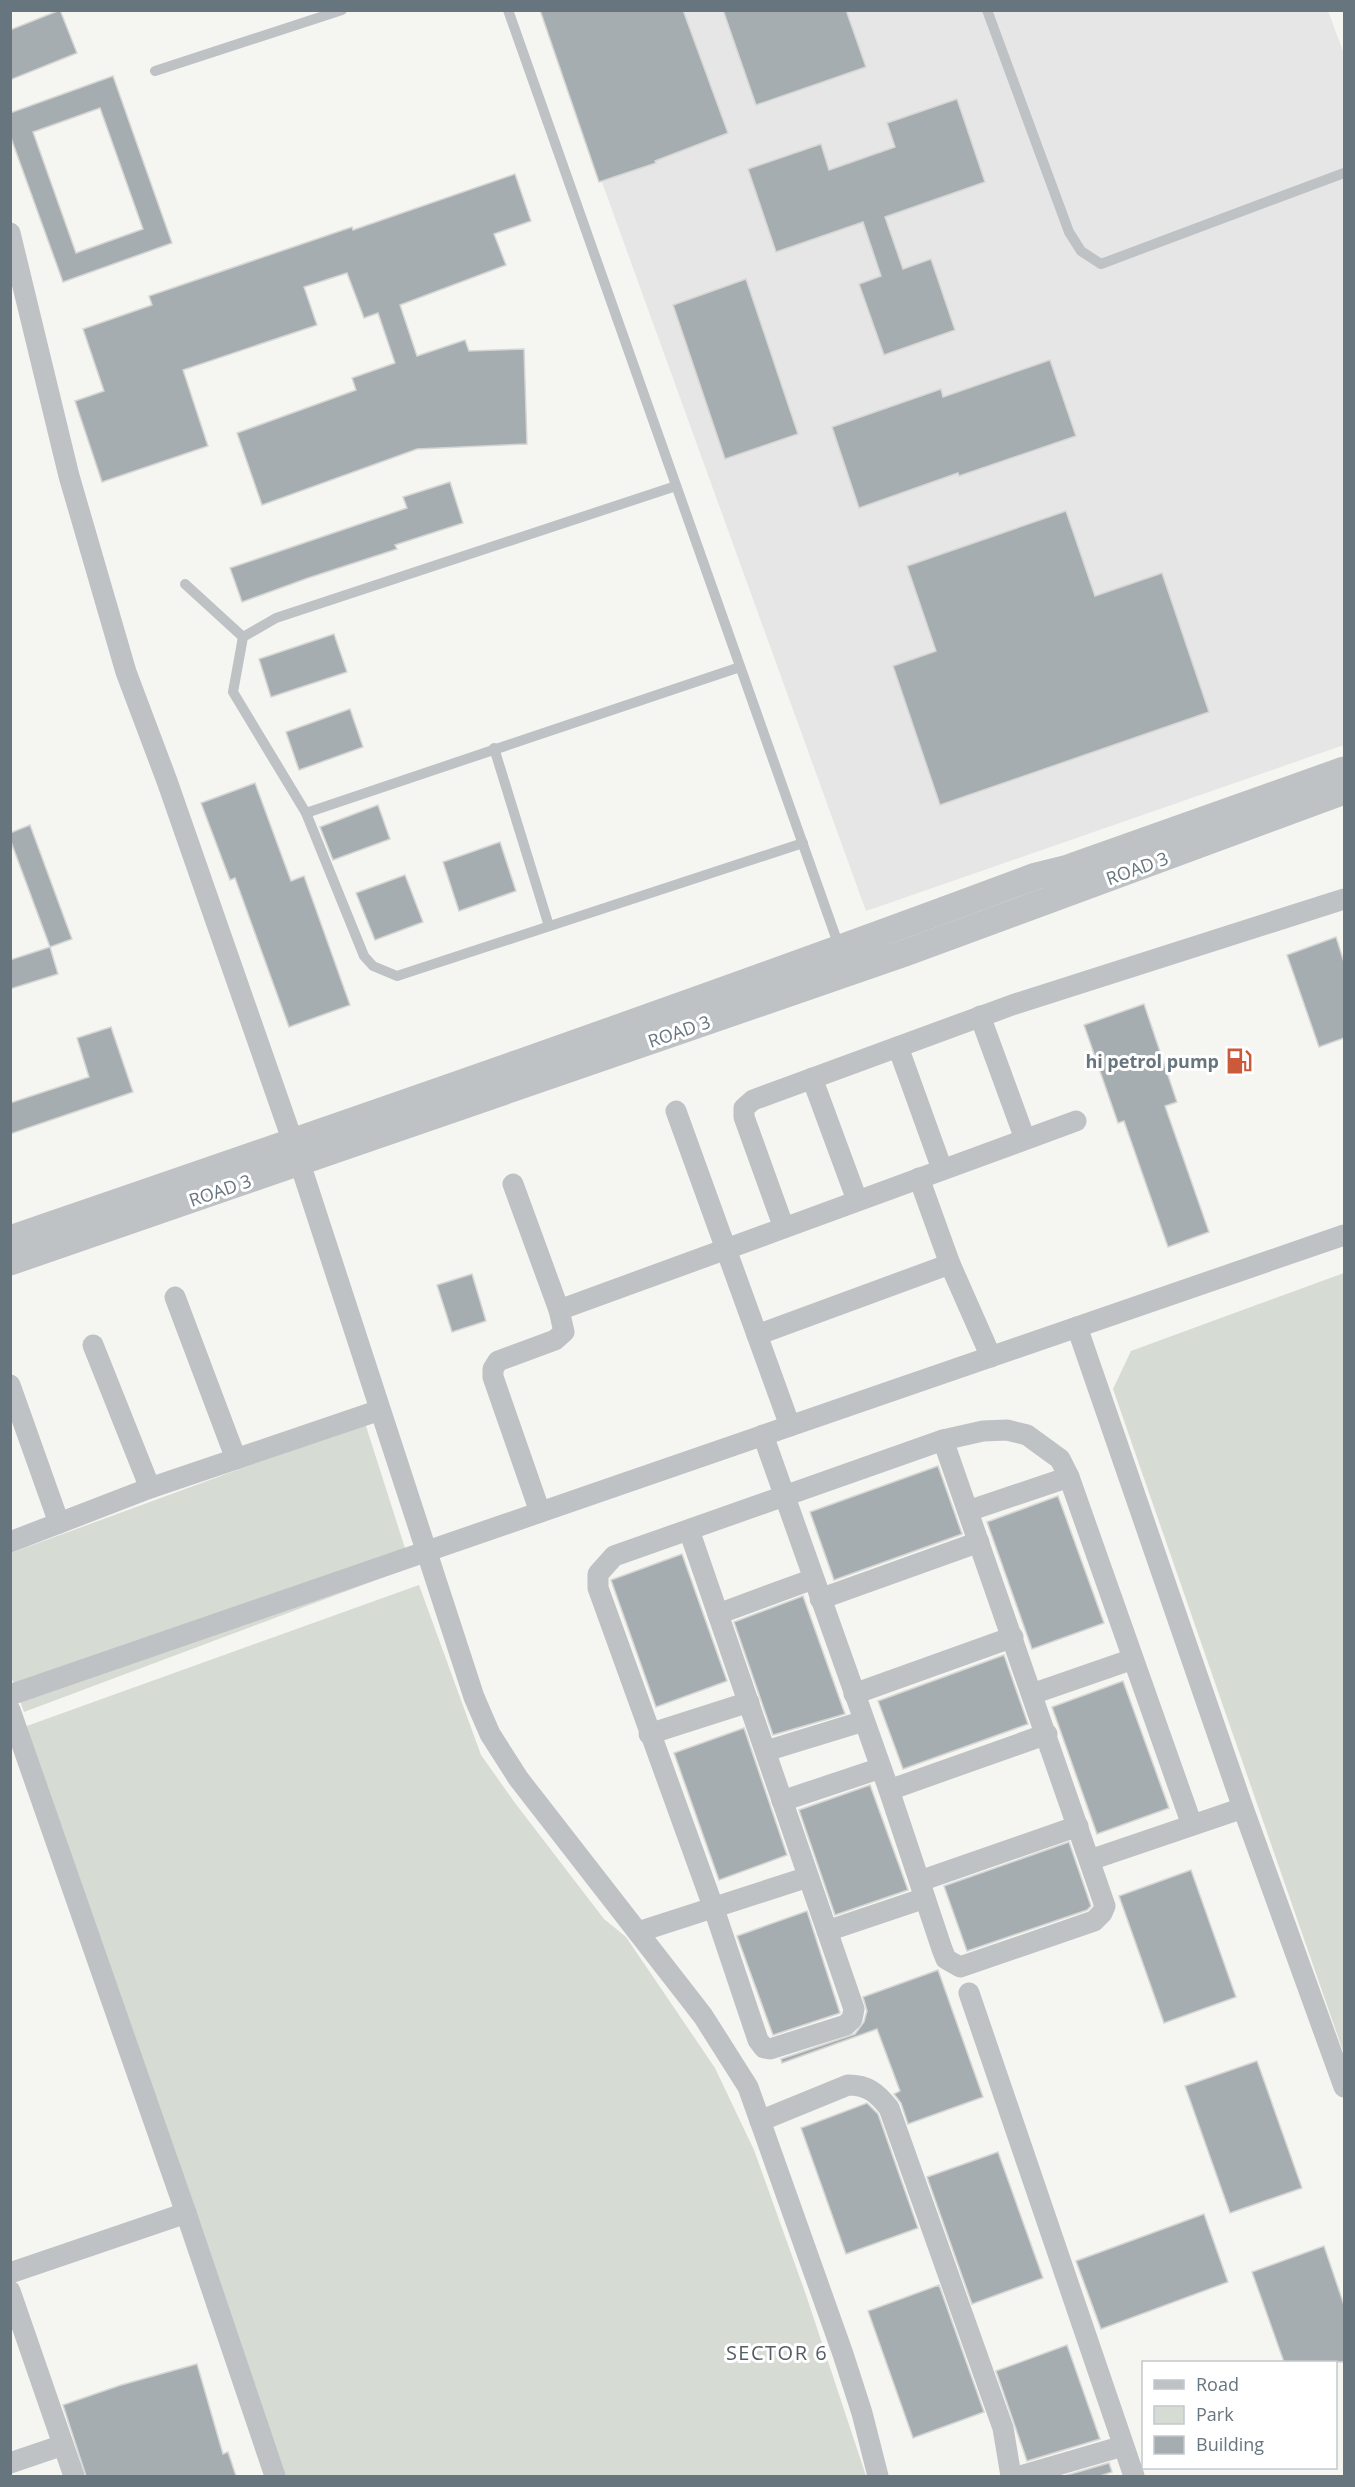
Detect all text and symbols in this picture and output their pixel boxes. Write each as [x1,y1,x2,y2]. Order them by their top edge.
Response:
street label: ROAD 3 [1103,846,1171,890]
street label: ROAD 3 [645,1009,713,1053]
fuel station icon: hi petrol pump [1224,1046,1254,1076]
place label: hi petrol pump [1085,1049,1219,1073]
street label: ROAD 3 [186,1168,254,1212]
district label: SECTOR 6 [726,2339,828,2366]
legend [1142,2361,1337,2469]
text: Road [1196,2372,1239,2396]
text: Park [1196,2402,1234,2426]
text: Building [1196,2432,1264,2456]

